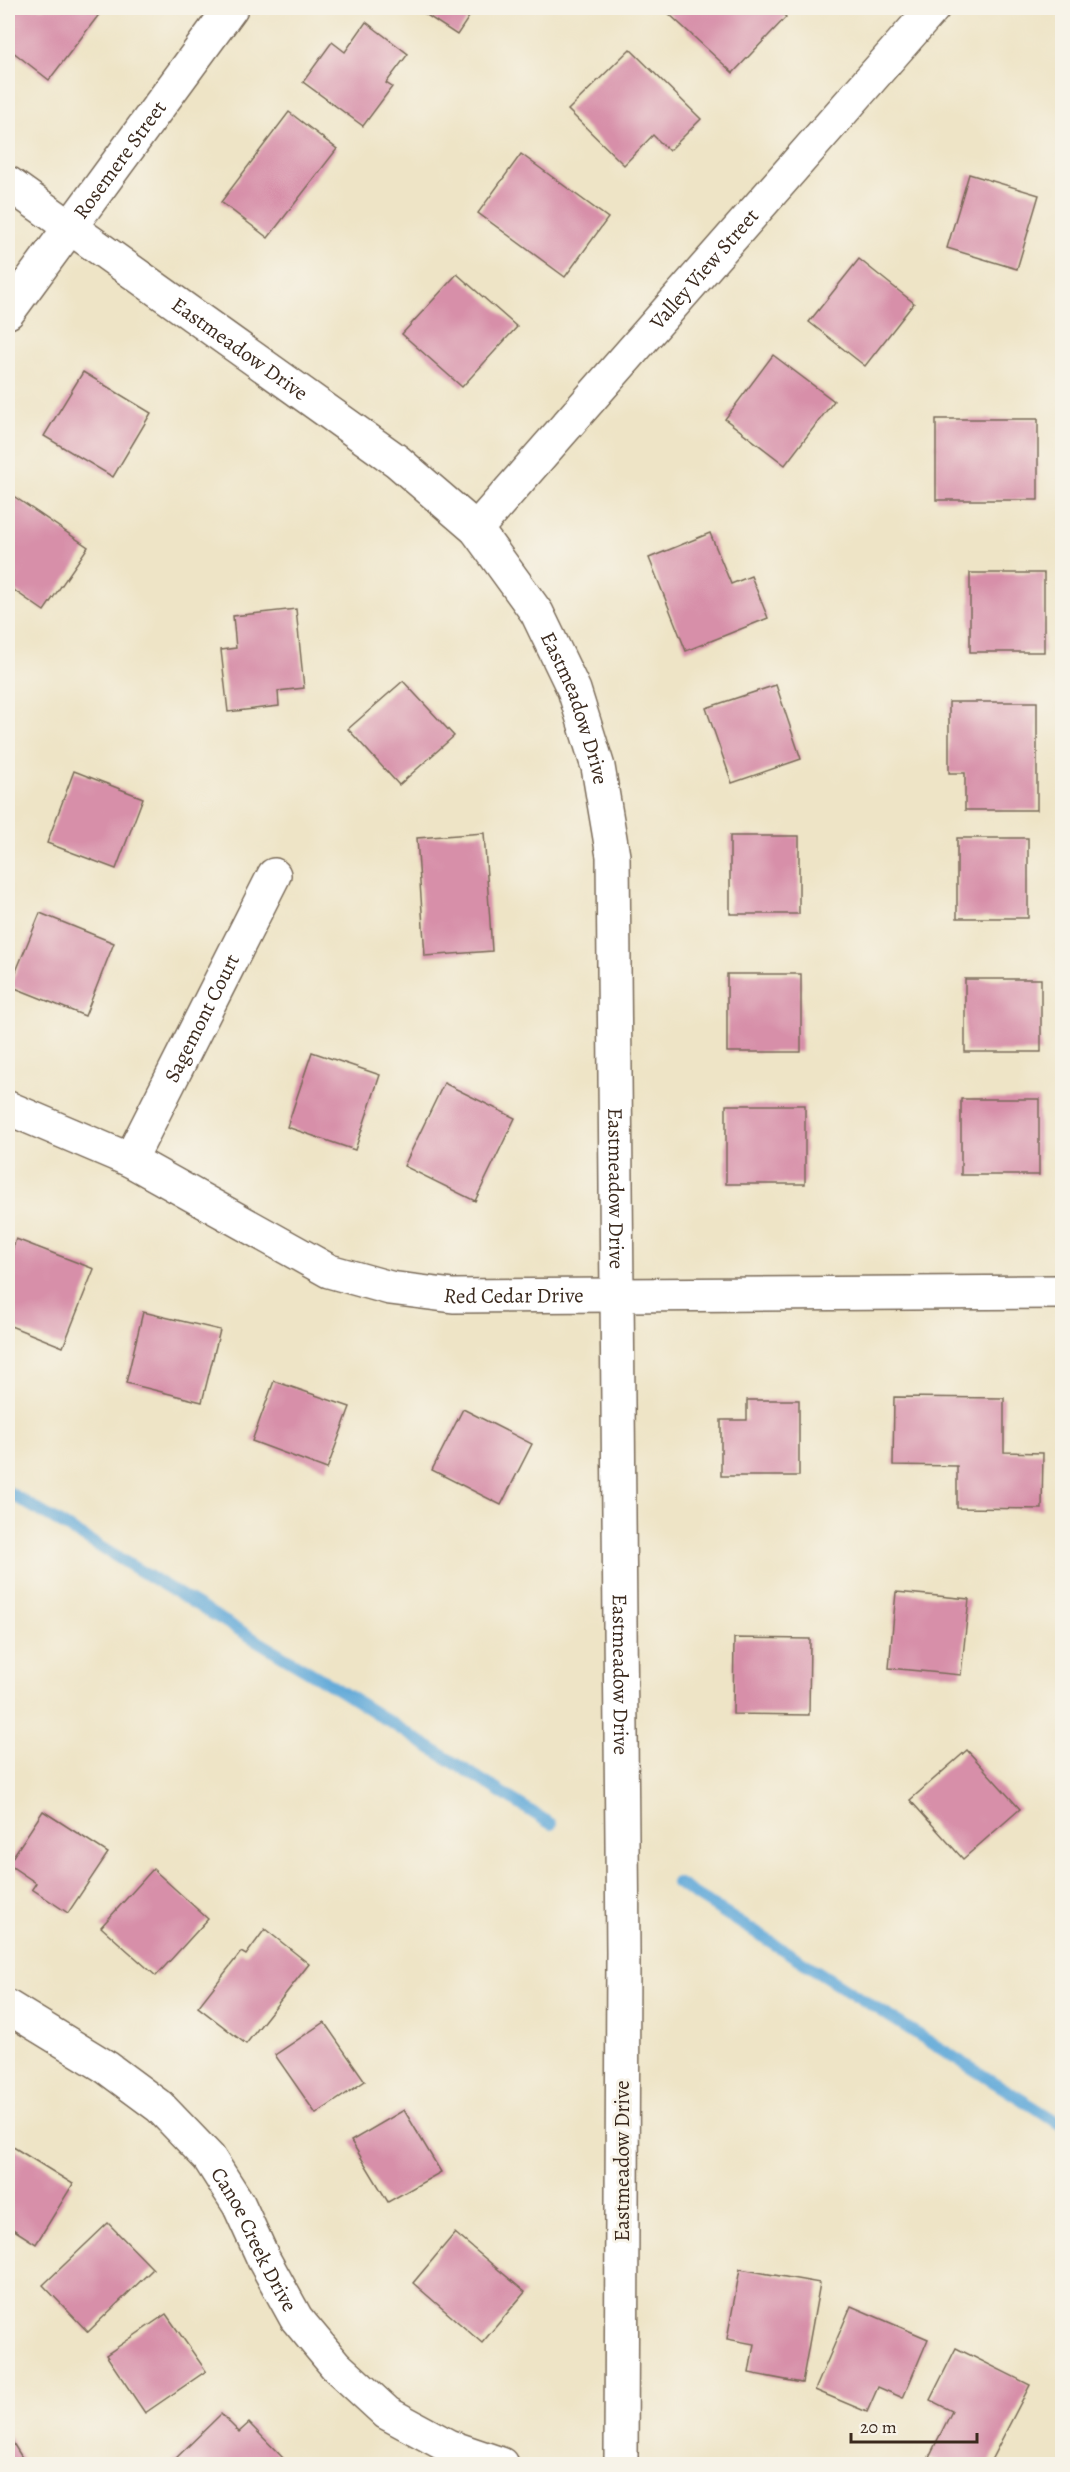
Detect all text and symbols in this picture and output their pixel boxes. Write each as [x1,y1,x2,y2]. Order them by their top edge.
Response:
street label: Rosemere Street [67,95,173,225]
street label: Valley View Street [643,202,765,336]
street label: Eastmeadow Drive [166,290,314,407]
street label: Eastmeadow Drive [534,627,615,787]
street label: Sagemont Court [158,949,246,1087]
street label: Eastmeadow Drive [601,1108,631,1269]
street label: Red Cedar Drive [442,1281,584,1310]
street label: Eastmeadow Drive [606,1594,635,1755]
street label: Eastmeadow Drive [608,2080,636,2242]
street label: Canoe Creek Drive [204,2162,304,2317]
scale bar [851,2406,977,2444]
text: 20 m [860,2415,897,2439]

